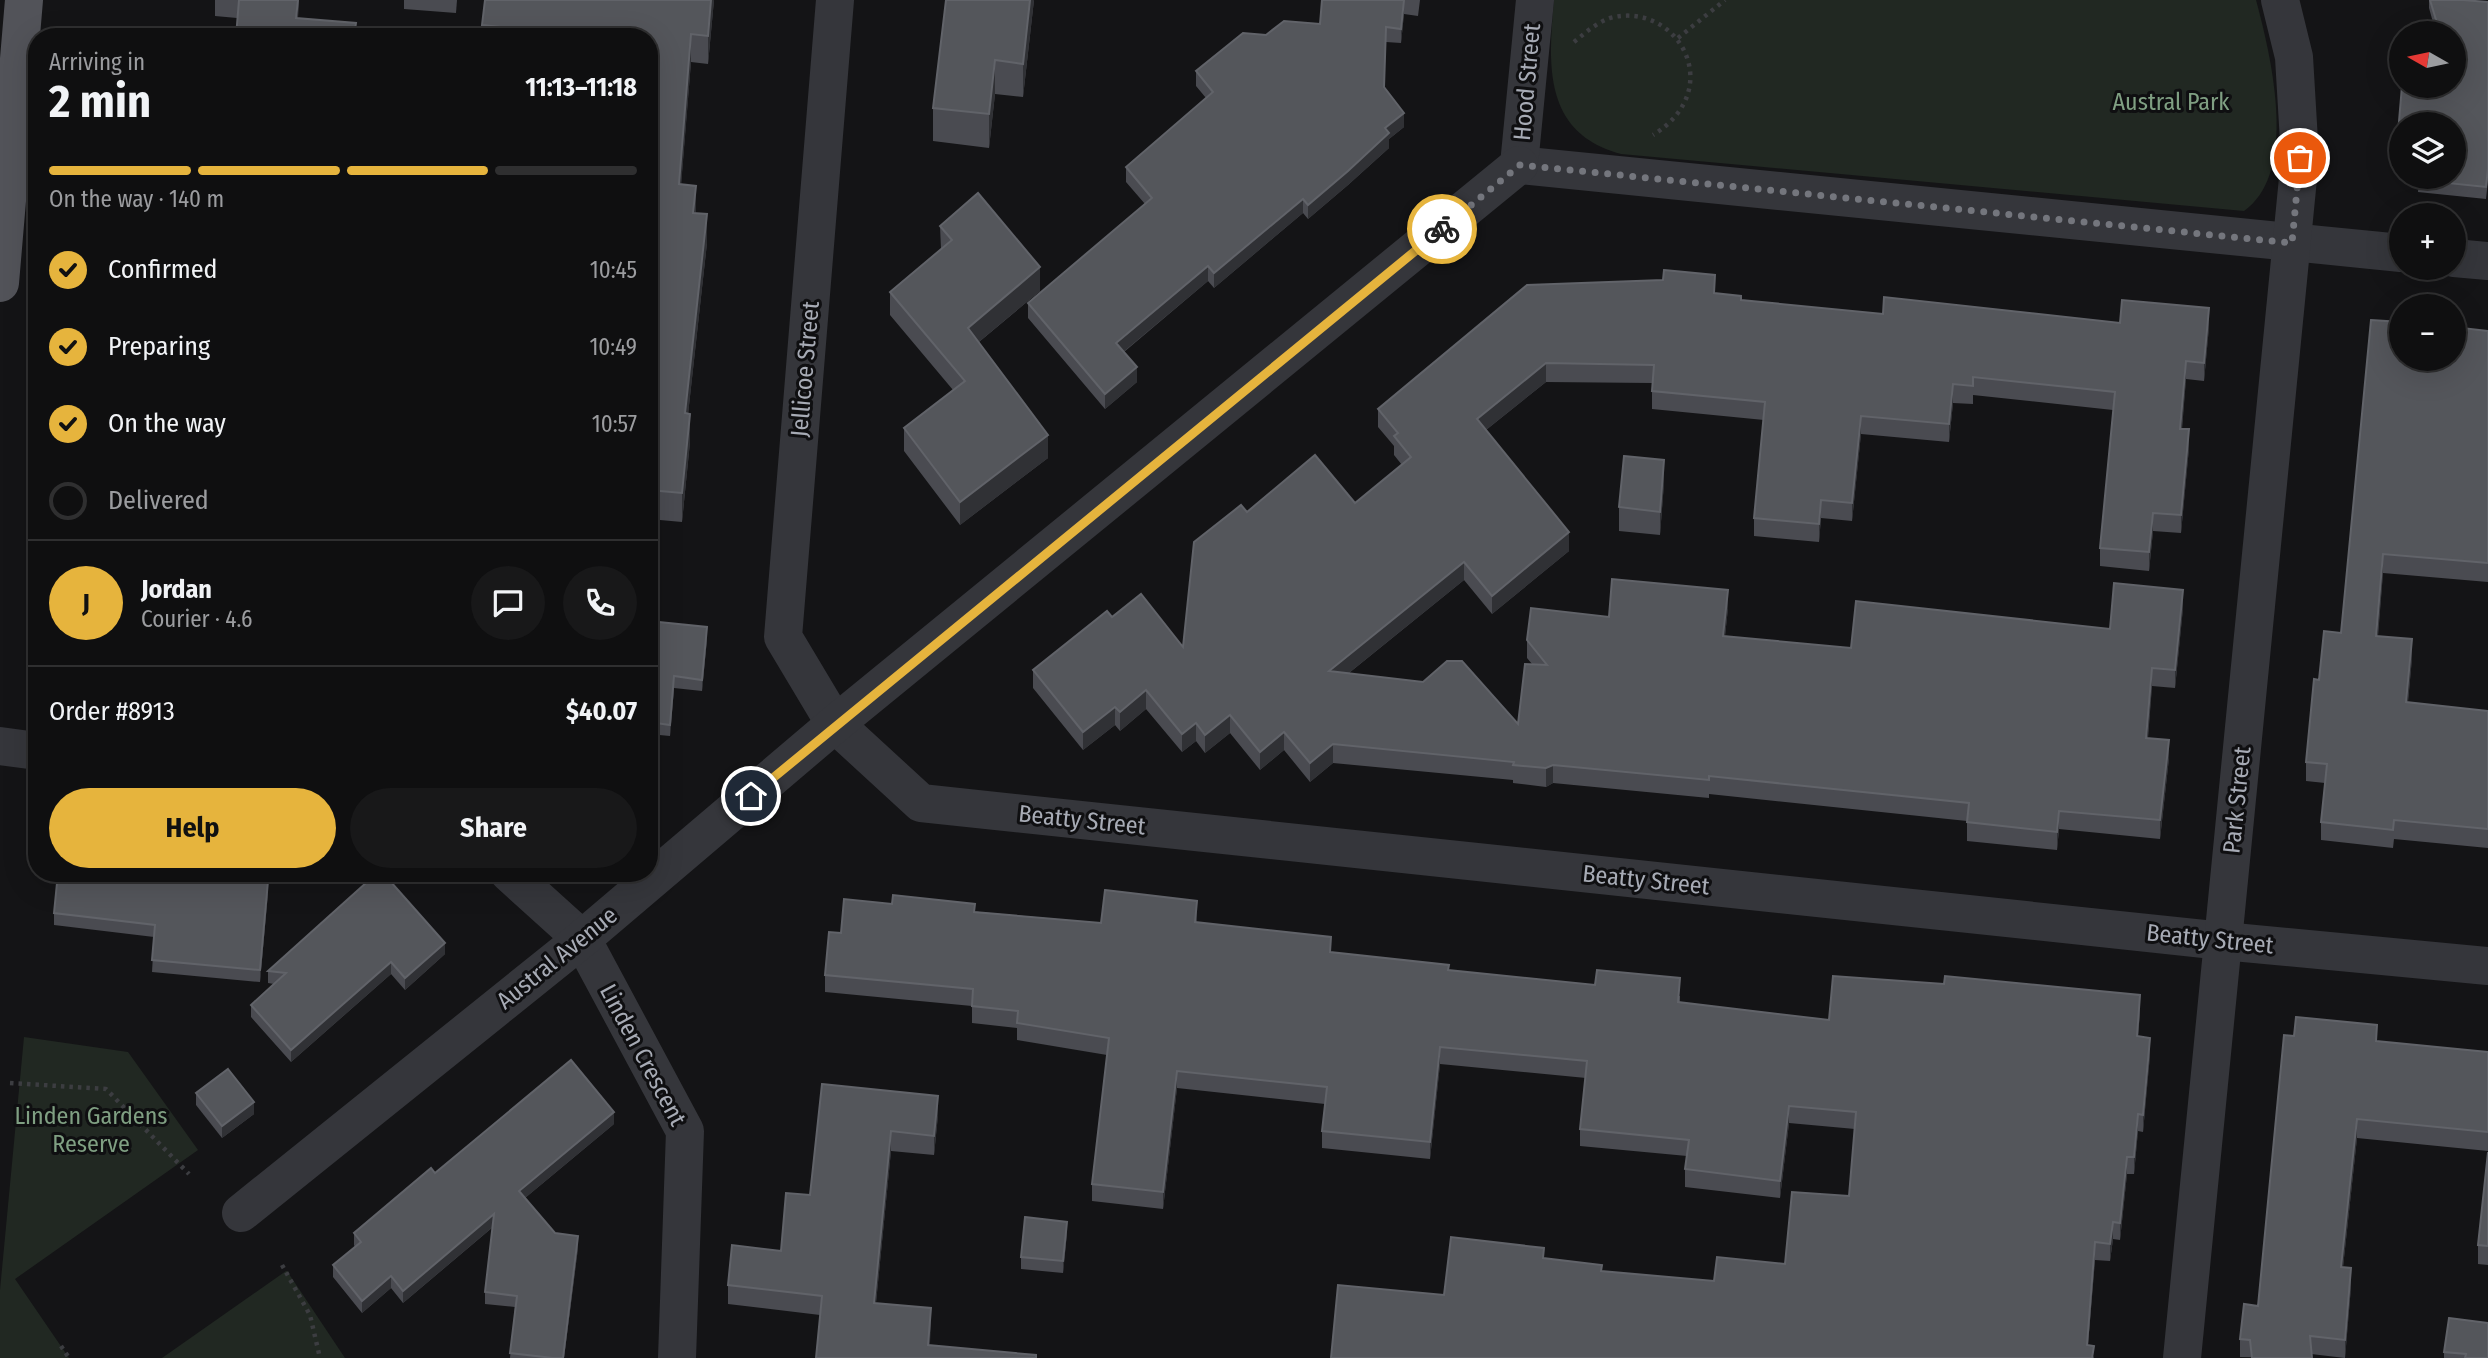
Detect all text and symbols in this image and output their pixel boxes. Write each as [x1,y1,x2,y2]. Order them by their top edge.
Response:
north arrow [2389,21,2466,98]
map controls [2389,21,2466,371]
street label: Hood Street [1508,22,1546,142]
text: Arriving in [49,48,145,76]
text: 11:13–11:18 [525,72,637,103]
text: 2 min [49,74,151,129]
park label: Austral Park [2112,88,2230,116]
button: layers [2389,112,2466,189]
pin [2270,128,2330,188]
icon: bag [2281,139,2319,177]
text: On the way · 140 m [49,185,224,213]
courier [1407,194,1477,264]
button: + [2389,203,2466,280]
icon: bike [1423,210,1461,248]
icon: check [49,251,87,289]
text: Confirmed [108,254,218,285]
text: 10:45 [590,256,637,284]
button: − [2389,294,2466,371]
street label: Jellicoe Street [785,300,825,438]
icon: check [49,328,87,366]
text: Preparing [108,331,210,362]
text: 10:49 [589,333,637,361]
icon: check [49,405,87,443]
text: On the way [108,408,226,439]
text: 10:57 [592,410,637,438]
text: Delivered [108,485,209,516]
button: chat [471,566,545,640]
button: phone [563,566,637,640]
text: Jordan [141,574,212,605]
text: J [82,588,90,619]
text: Courier · 4.6 [141,605,252,633]
text: Order #8913 [49,696,175,727]
text: $40.07 [566,696,637,727]
street label: Park Street [2217,745,2257,855]
pin [721,766,781,826]
icon: home [732,777,770,815]
button: Help [49,788,336,868]
button: Share [350,788,637,868]
street label: Beatty Street [1017,799,1147,841]
street label: Beatty Street [1581,859,1711,901]
street label: Austral Avenue [491,901,623,1015]
street label: Beatty Street [2145,918,2275,960]
street label: Linden Crescent [594,979,692,1131]
park label: Linden Gardens Reserve [14,1102,168,1158]

